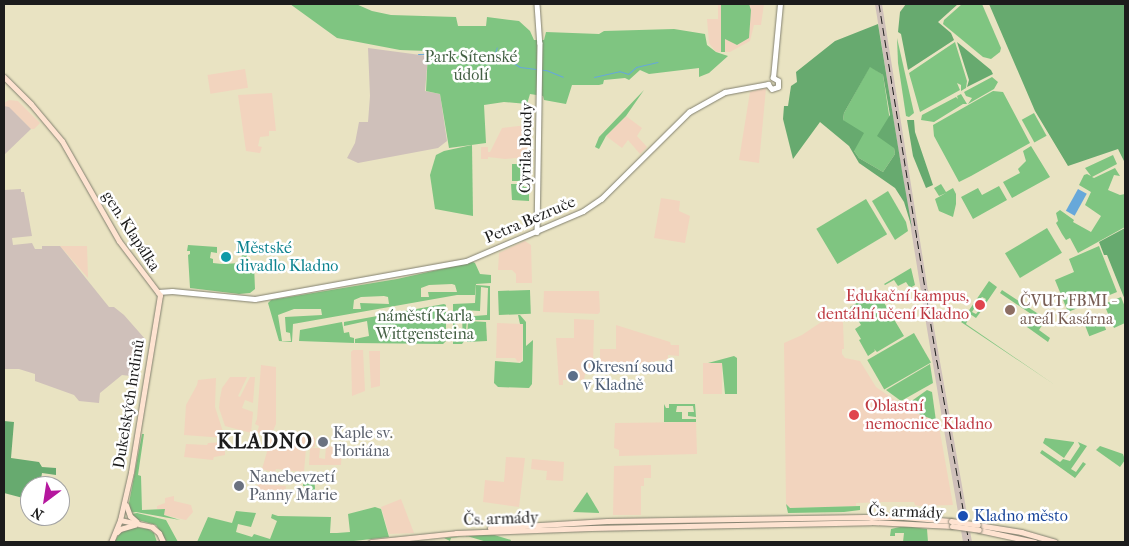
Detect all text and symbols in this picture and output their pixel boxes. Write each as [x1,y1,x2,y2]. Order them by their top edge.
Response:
park label: Park Sítenské údolí [425,47,517,85]
street label: Cyrila Boudy [516,103,536,193]
street label: gen. Klapálka [98,187,164,275]
street label: Petra Bezruče [482,192,578,248]
place label: Městské divadlo Kladno [236,238,338,276]
marker: Městské divadlo Kladno [220,251,232,263]
place label: Edukační kampus, dentální učení Kladno [817,286,969,324]
place label: ČVUT FBMI - areál Kasárna [1020,291,1115,329]
marker: Edukační kampus, dentální učení Kladno [973,298,987,312]
marker: ČVUT FBMI - areál Kasárna [1004,304,1016,316]
park label: náměstí Karla Wittgensteina [376,306,474,344]
street label: Dukelských hrdinů [109,338,149,470]
place label: Okresní soud v Kladně [583,357,673,395]
marker: Okresní soud v Kladně [567,370,579,382]
place label: Oblastní nemocnice Kladno [865,396,992,434]
marker: Oblastní nemocnice Kladno [847,408,861,422]
place label: Kaple sv. Floriána [333,423,393,461]
district label: KLADNO [216,428,314,454]
marker: Kaple sv. Floriána [317,436,329,448]
place label: Nanebevzetí Panny Marie [249,467,337,505]
north arrow [20,476,70,526]
marker: Nanebevzetí Panny Marie [233,480,245,492]
street label: Čs. armády [868,501,944,523]
text: N [29,503,46,523]
place label: Kladno město [974,506,1068,526]
street label: Čs. armády [463,508,539,530]
marker: Kladno město [956,509,970,523]

